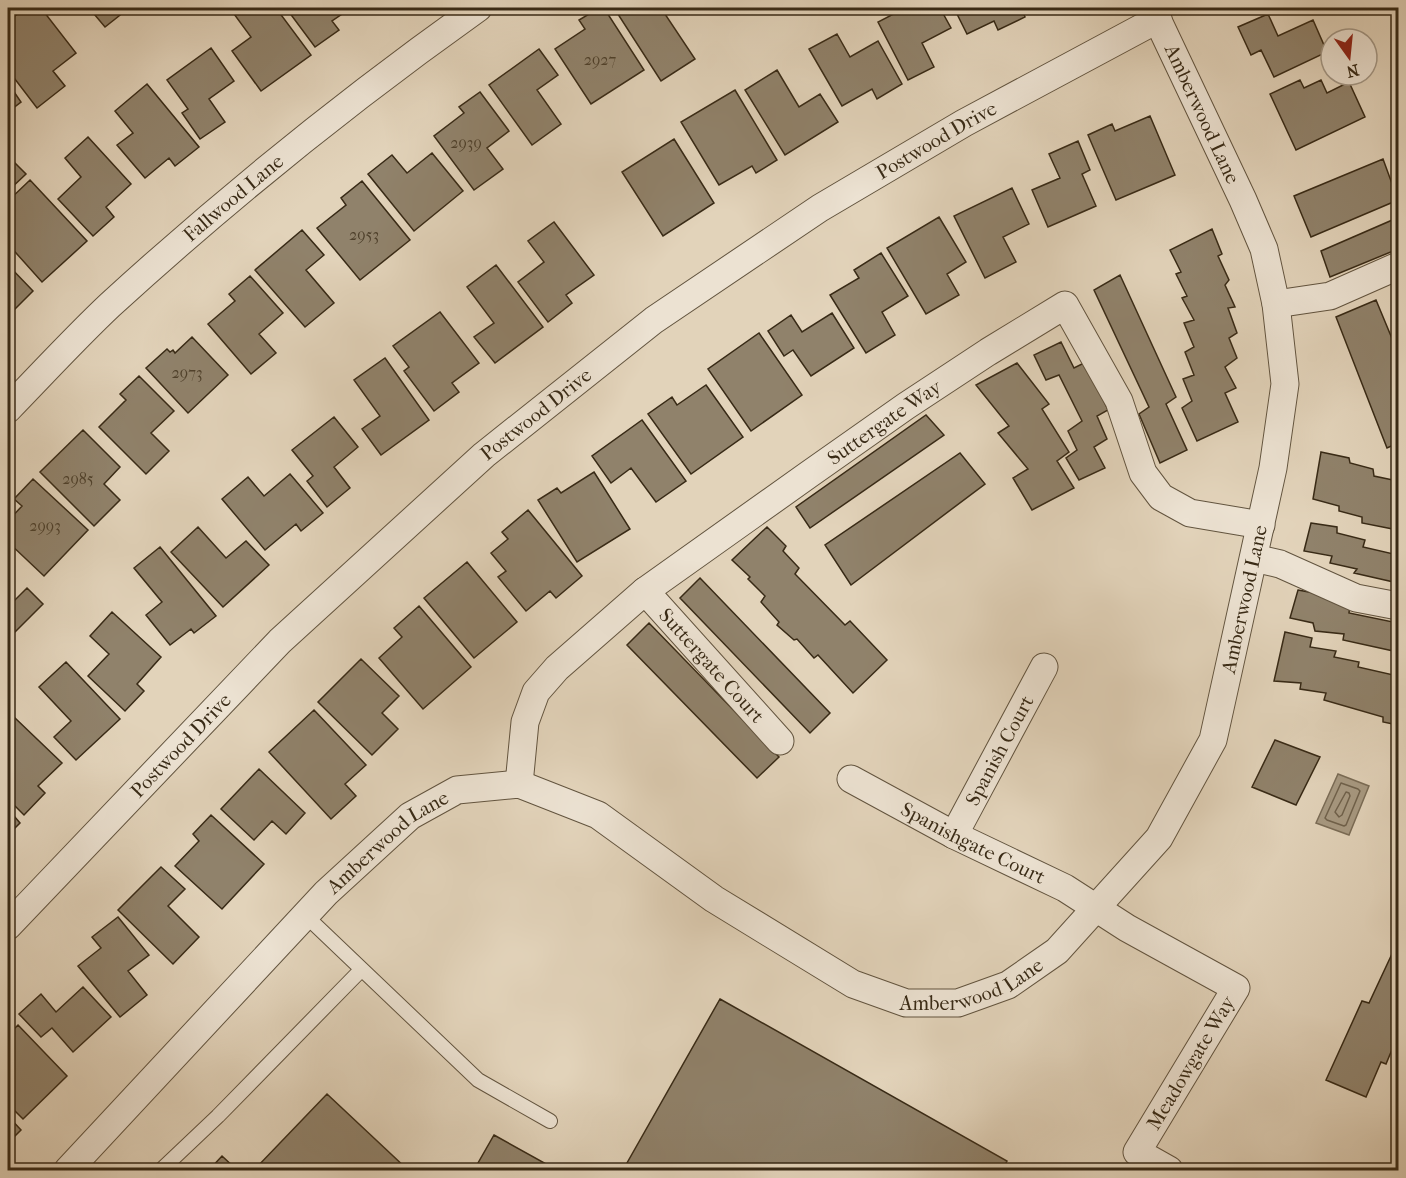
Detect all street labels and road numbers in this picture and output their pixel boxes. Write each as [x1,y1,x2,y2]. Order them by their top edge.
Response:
street label: Amberwood Lane [1159,40,1244,187]
street label: Postwood Drive [872,96,1000,184]
street label: Fallwood Lane [178,149,288,246]
street label: Postwood Drive [476,363,596,465]
street label: Suttergate Way [823,374,947,469]
street label: Amberwood Lane [1216,523,1272,676]
street label: Suttergate Court [655,603,769,727]
street label: Postwood Drive [126,688,236,802]
street label: Spanish Court [961,691,1038,809]
street label: Amberwood Lane [321,785,453,899]
street label: Spanishgate Court [897,797,1049,888]
street label: Amberwood Lane [899,953,1047,1015]
street label: Meadowgate Way [1142,991,1241,1134]

